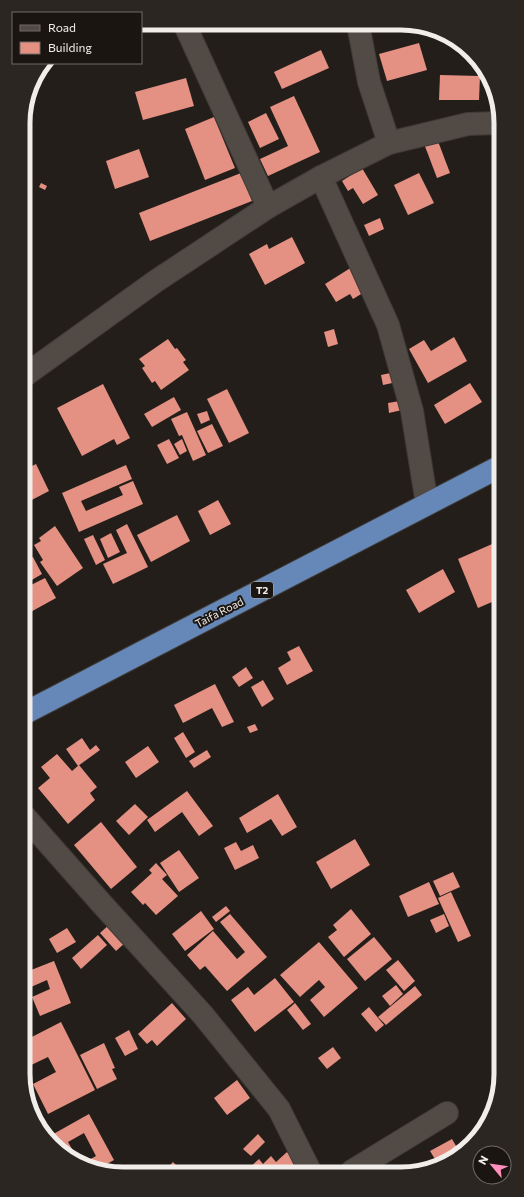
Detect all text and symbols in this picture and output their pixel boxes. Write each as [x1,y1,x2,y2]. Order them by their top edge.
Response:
legend [12,12,142,64]
text: Road [48,20,76,34]
text: Building [48,40,92,54]
road number: T2 [251,582,273,598]
street label: Taifa Road [193,594,245,630]
north arrow [472,1145,512,1185]
text: N [475,1153,491,1167]

